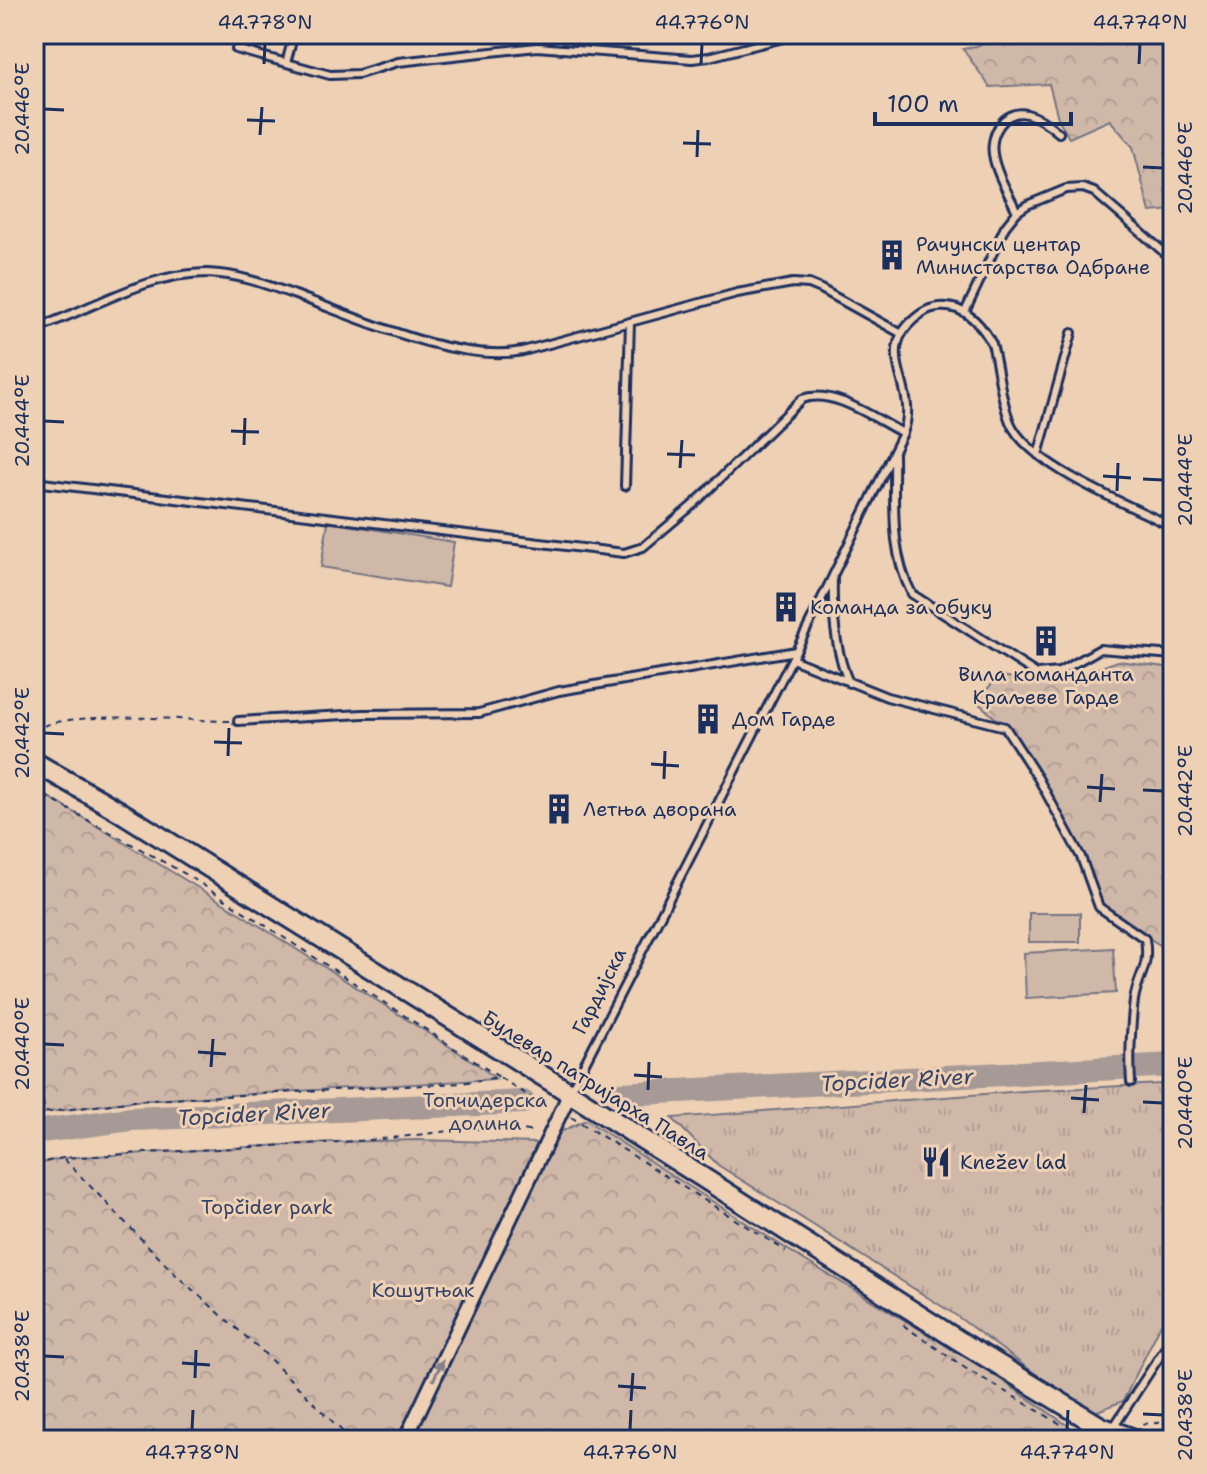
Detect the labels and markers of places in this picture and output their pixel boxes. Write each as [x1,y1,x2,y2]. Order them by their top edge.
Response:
place label: Рачунски центар Министарства Одбране [916,231,1150,280]
building icon: Рачунски центар Министарства Одбране [875,238,909,272]
building icon: Команда за обуку [769,590,803,624]
place label: Команда за обуку [810,594,992,620]
building icon: Вила команданта Краљеве Гарде [1029,624,1063,658]
place label: Вила команданта Краљеве Гарде [958,661,1134,710]
building icon: Дом Гарде [691,702,725,736]
place label: Дом Гарде [732,706,836,732]
building icon: Летња дворана [542,792,576,826]
place label: Летња дворана [583,796,737,822]
restaurant icon: Knežev lad [919,1145,953,1179]
place label: Knežev lad [960,1149,1067,1175]

